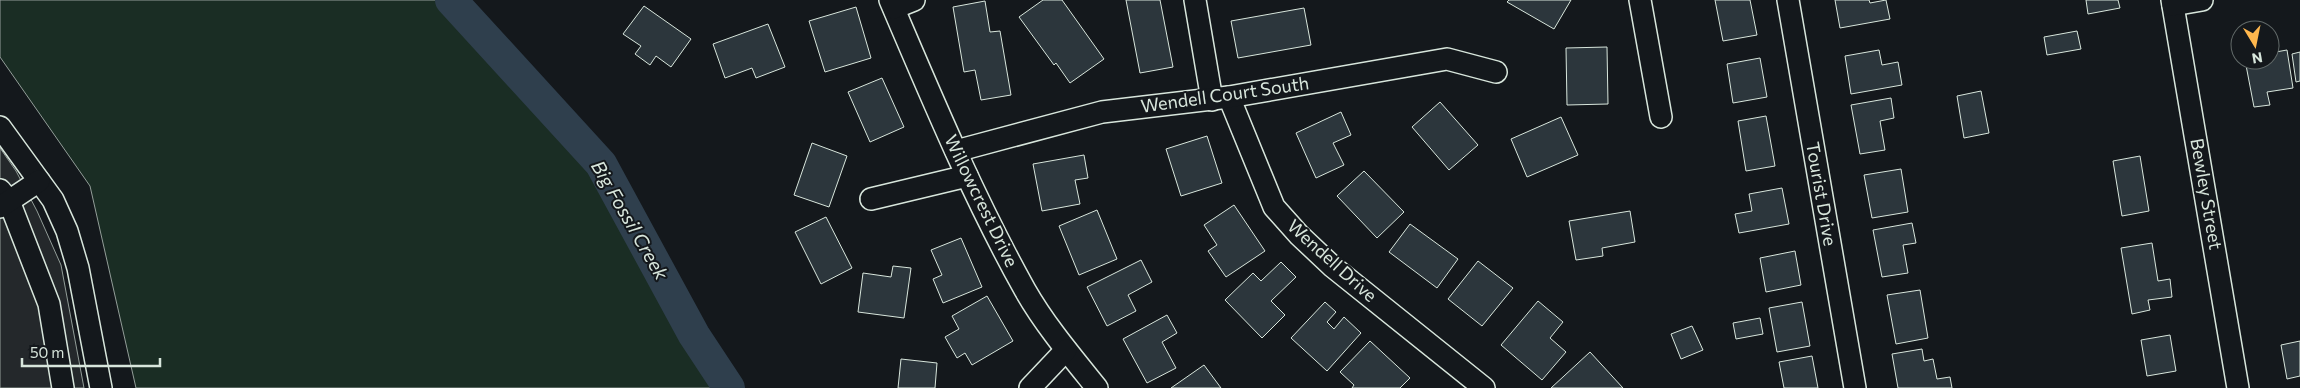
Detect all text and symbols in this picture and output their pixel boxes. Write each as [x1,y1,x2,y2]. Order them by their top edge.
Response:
north arrow [2230,20,2280,70]
text: N [2251,49,2264,68]
street label: Wendell Court South [1139,71,1310,117]
street label: Willowcrest Drive [940,131,1023,270]
street label: Bewley Street [2186,136,2228,251]
street label: Tourist Drive [1802,140,1842,248]
water label: Big Fossil Creek [587,156,674,284]
street label: Wendell Drive [1283,214,1382,306]
scale bar [22,336,160,368]
text: 50 m [30,343,64,361]

